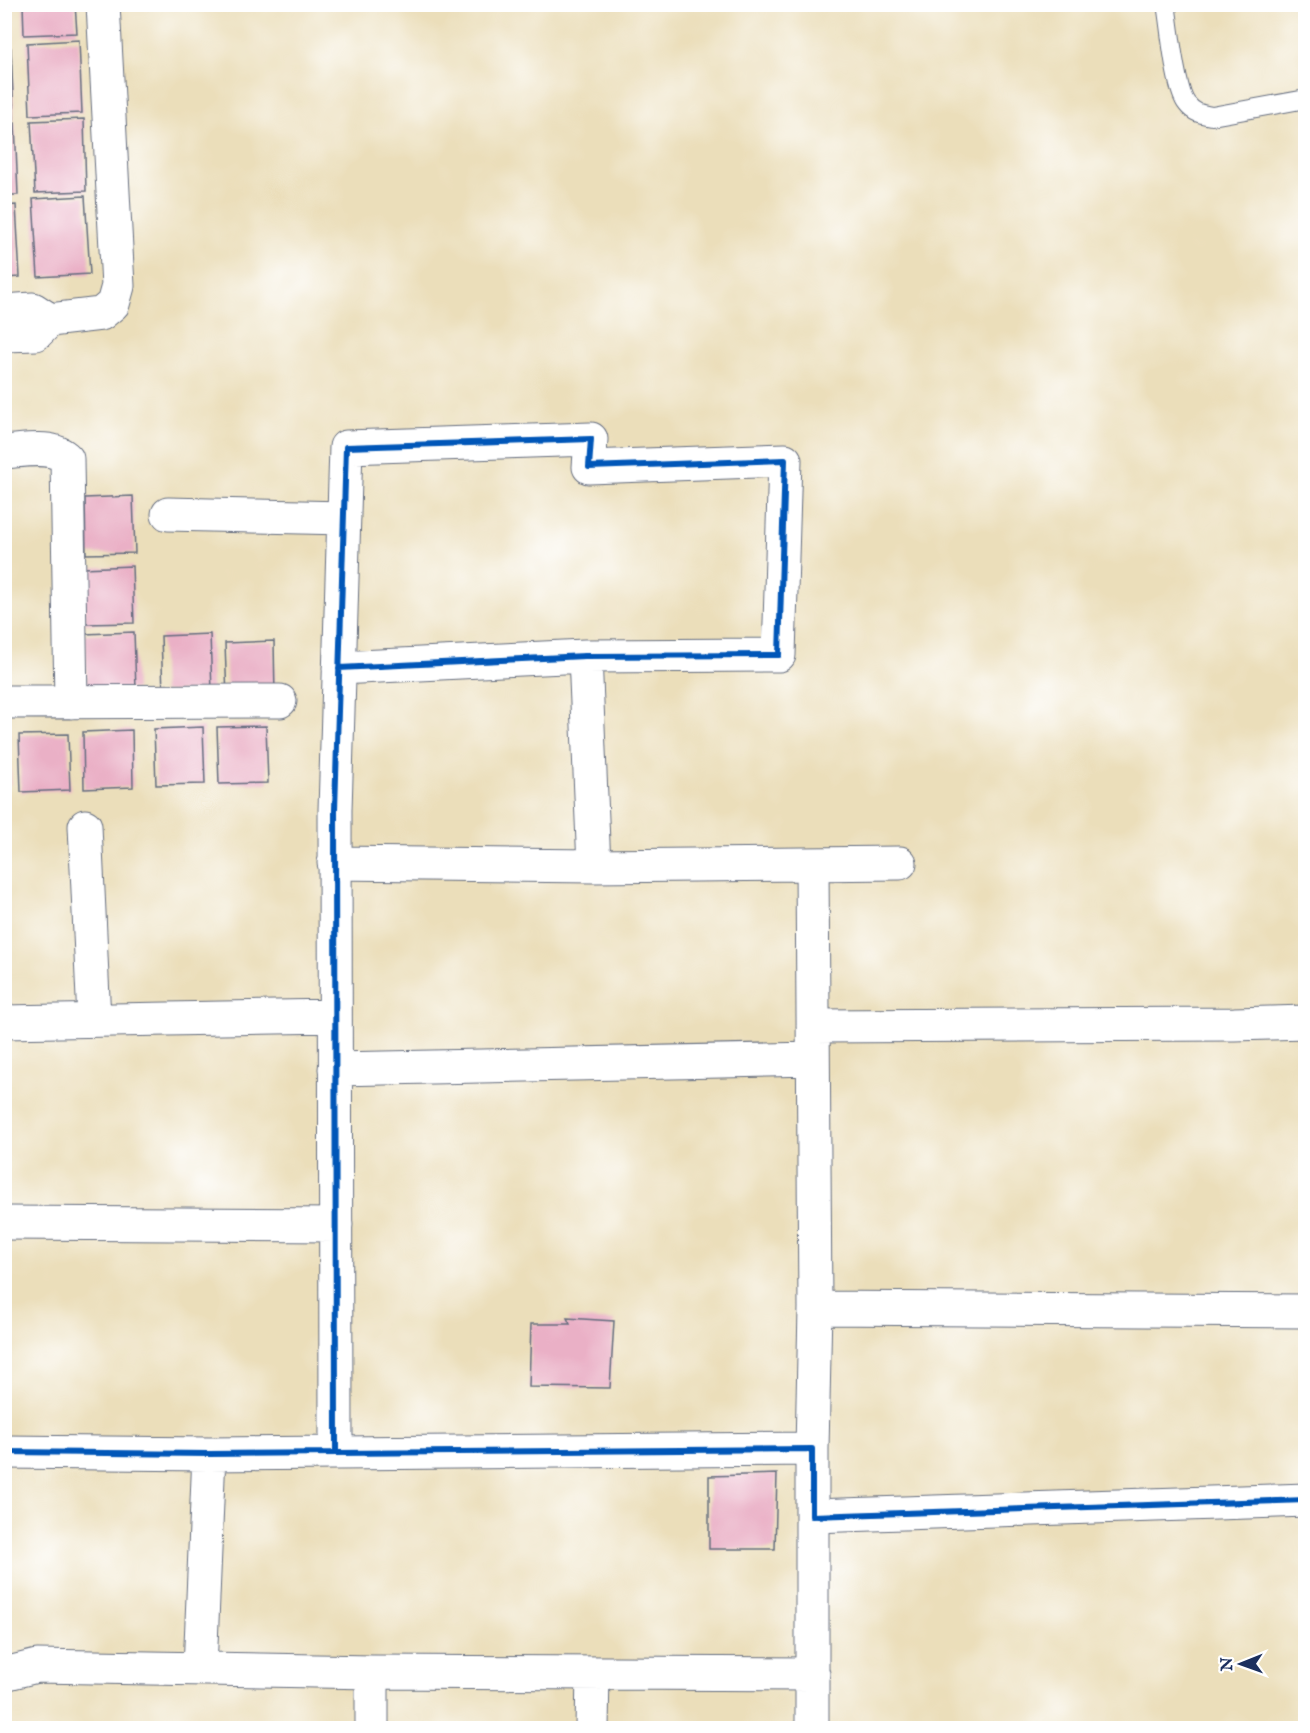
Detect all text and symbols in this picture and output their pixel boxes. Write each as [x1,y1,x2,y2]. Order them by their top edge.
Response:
north arrow [1211,1634,1271,1694]
text: N [1218,1657,1238,1672]

